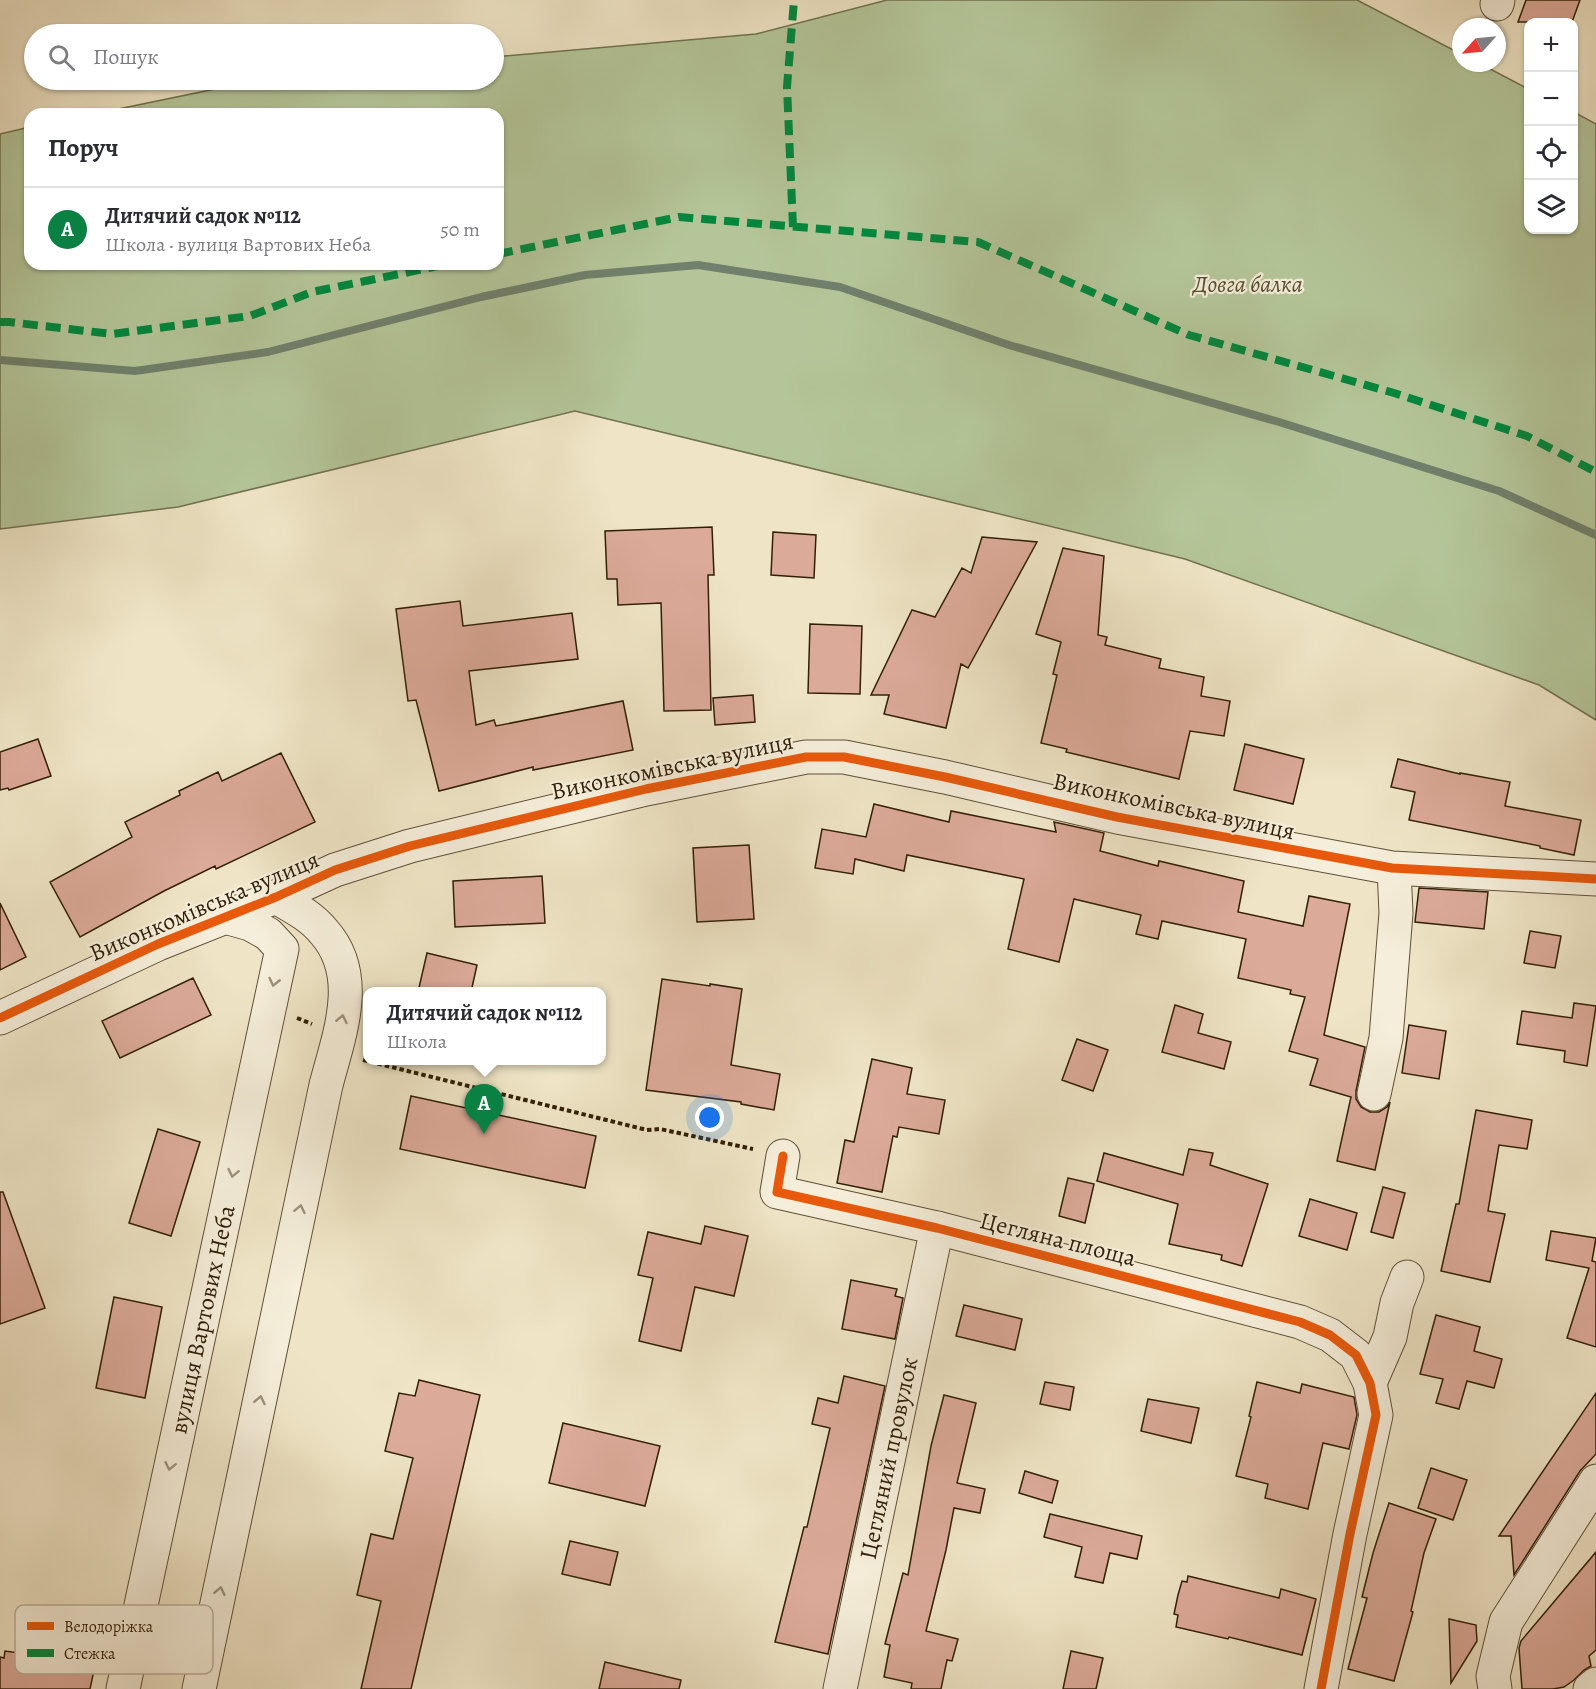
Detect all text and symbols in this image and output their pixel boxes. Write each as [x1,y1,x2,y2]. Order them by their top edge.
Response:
north arrow [1452,18,1506,72]
map controls [1524,18,1578,234]
button: + [1524,18,1578,72]
search box [24,24,504,90]
icon: search [45,41,78,74]
text: Пошук [93,42,159,72]
button: − [1524,72,1578,126]
button: locate [1524,126,1578,180]
text: Поруч [48,130,119,165]
button: layers [1524,180,1578,234]
text: Дитячий садок №112 [105,201,301,231]
text: A [61,216,74,243]
text: 50 m [440,216,480,243]
text: Школа · вулиця Вартових Неба [105,231,371,258]
park label: Довга балка [1191,268,1303,300]
street label: Виконкомівська вулиця [548,725,796,807]
street label: Виконкомівська вулиця [1050,765,1298,847]
street label: Виконкомівська вулиця [84,843,324,969]
one-way arrow [268,977,281,987]
popup [363,987,606,1065]
text: Дитячий садок №112 [387,998,583,1028]
one-way arrow [335,1014,348,1024]
text: Школа [387,1028,447,1055]
pin: A [464,1084,504,1134]
your location [695,1103,724,1132]
one-way arrow [227,1167,240,1177]
street label: вулиця Вартових Неба [162,1202,243,1437]
one-way arrow [293,1204,306,1214]
street label: Цегляна площа [977,1204,1139,1274]
street label: Цегляний провулок [852,1354,925,1562]
one-way arrow [253,1395,266,1405]
one-way arrow [165,1461,178,1471]
one-way arrow [212,1586,225,1596]
legend [15,1605,213,1674]
text: Велодоріжка [64,1616,154,1638]
text: Стежка [64,1643,116,1665]

